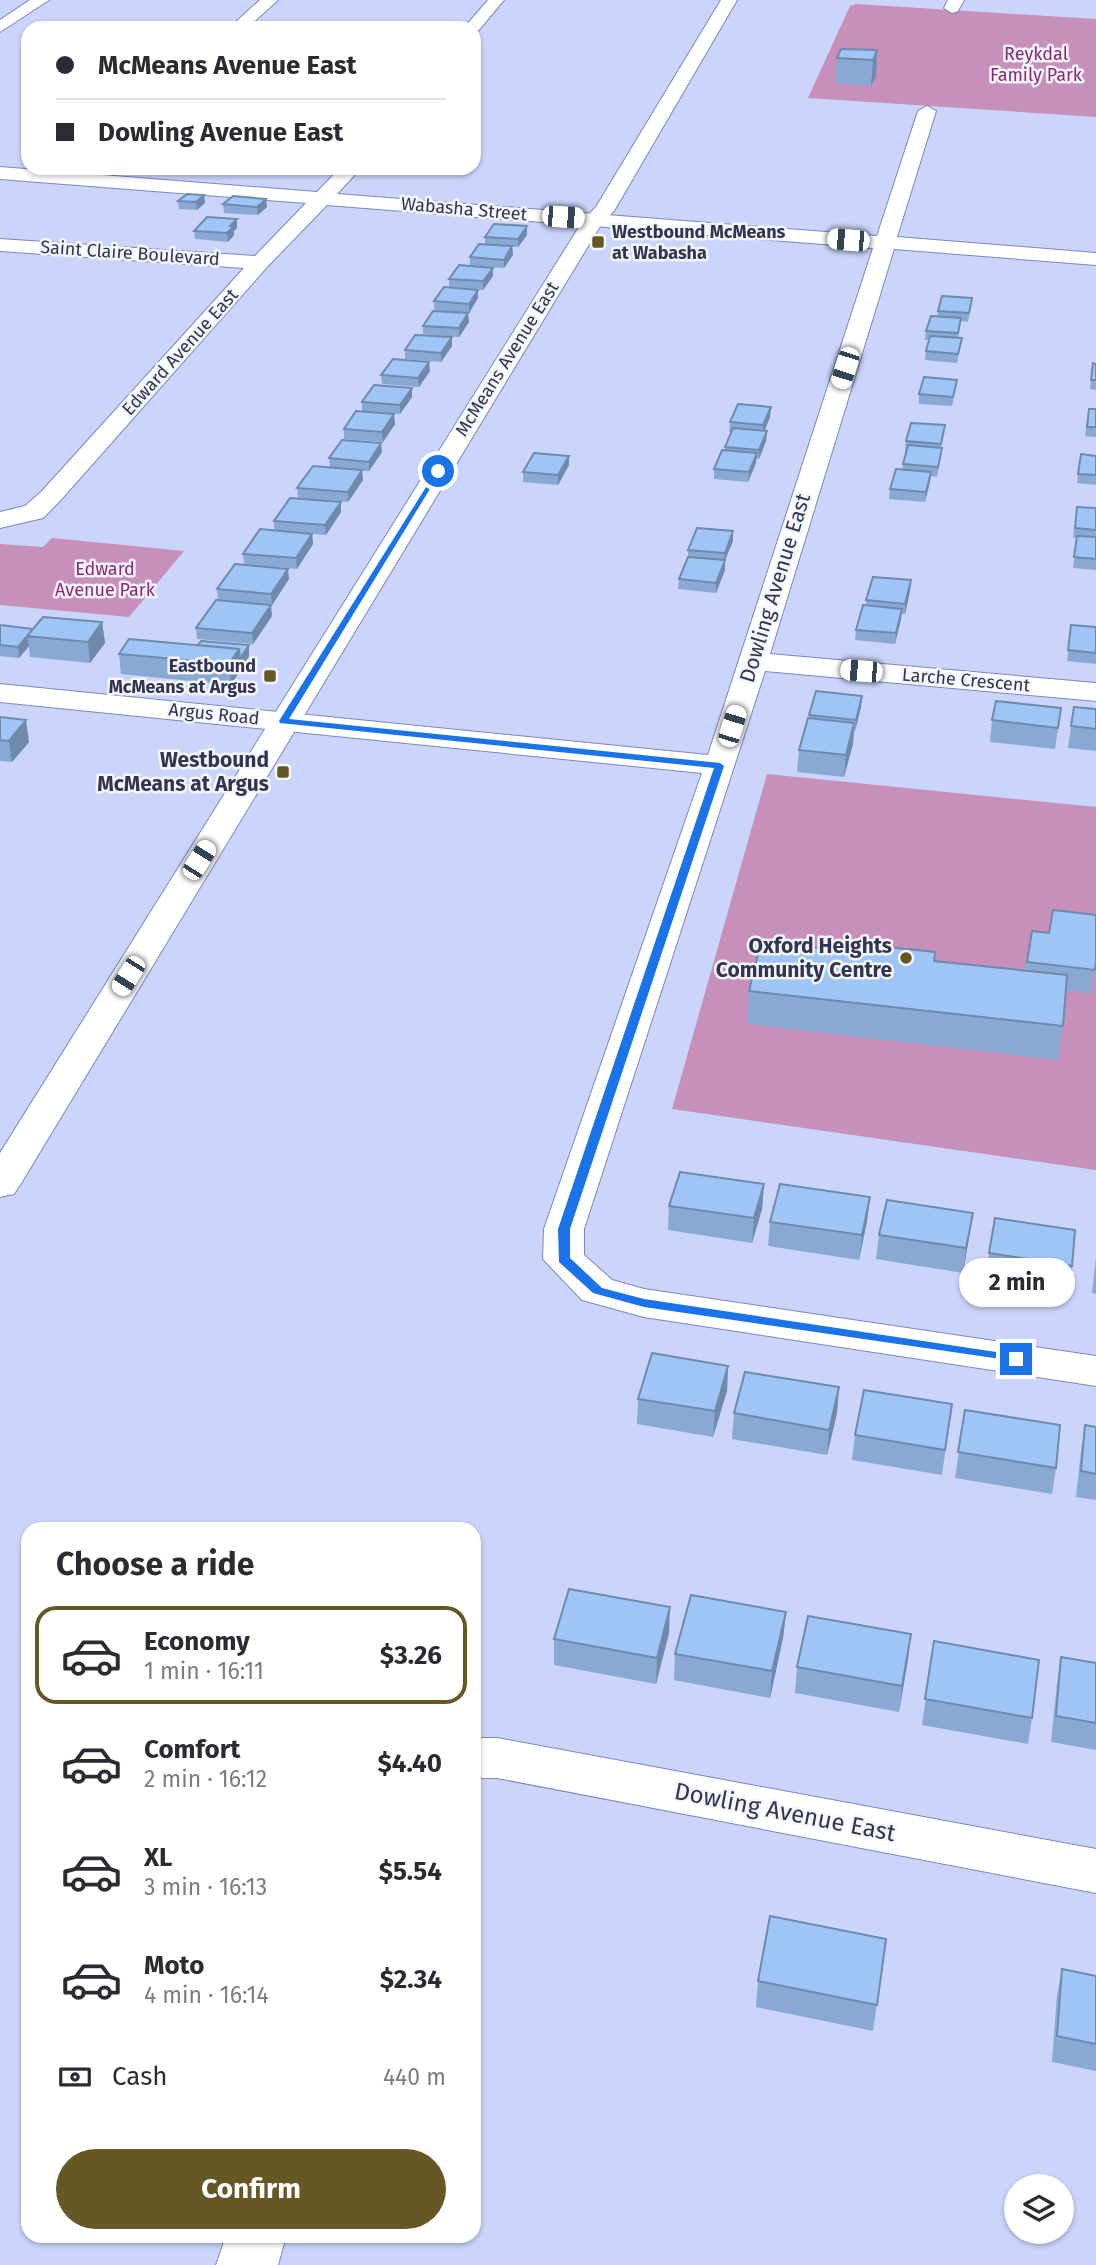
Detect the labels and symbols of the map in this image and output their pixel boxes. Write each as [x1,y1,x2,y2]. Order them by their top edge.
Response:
park label: Reykdal Family Park [990,43,1083,86]
street label: Wabasha Street [400,193,529,226]
car [542,205,585,229]
place label: Westbound McMeans at Wabasha [612,221,786,264]
car [827,228,870,252]
marker: Westbound McMeans at Wabasha [590,234,606,250]
street label: Saint Claire Boulevard [40,236,220,270]
street label: McMeans Avenue East [450,277,564,440]
street label: Edward Avenue East [117,284,243,420]
car [829,345,862,391]
route start [422,455,454,487]
street label: Dowling Avenue East [734,490,816,686]
park label: Edward Avenue Park [55,558,156,601]
place label: Eastbound McMeans at Argus [109,655,256,698]
car [840,659,883,683]
street label: Larche Crescent [901,663,1031,697]
marker: Eastbound McMeans at Argus [262,668,278,684]
street label: Argus Road [167,698,261,730]
car [716,703,749,749]
place label: Westbound McMeans at Argus [97,747,269,797]
marker: Westbound McMeans at Argus [275,764,291,780]
car [179,837,220,883]
place label: Oxford Heights Community Centre [716,933,892,983]
marker: Oxford Heights Community Centre [898,950,914,966]
car [108,953,149,999]
callout: 2 min [958,1258,1074,1306]
route end [1000,1343,1032,1375]
street label: Dowling Avenue East [672,1777,898,1847]

